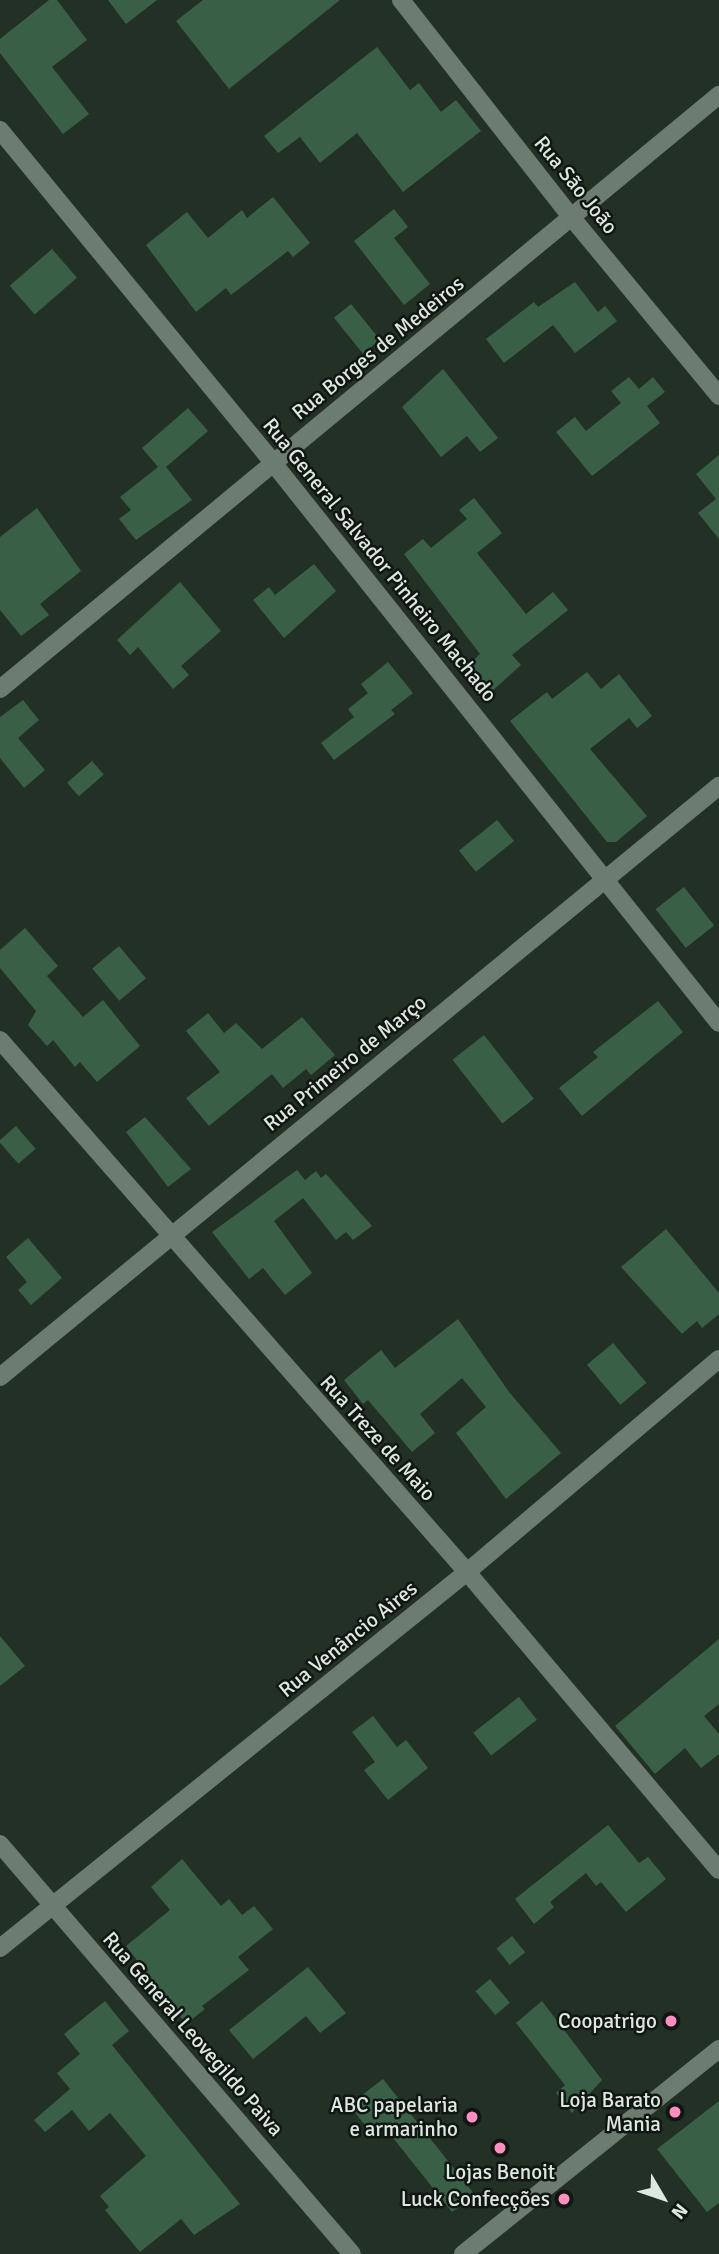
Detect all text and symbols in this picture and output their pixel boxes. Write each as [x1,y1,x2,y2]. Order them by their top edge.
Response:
street label: Rua São João [529,131,623,239]
street label: Rua Borges de Medeiros [287,271,469,425]
street label: Rua General Salvador Pinheiro Machado [258,413,502,707]
street label: Rua Primeiro de Março [259,990,431,1136]
street label: Rua Treze de Maio [315,1370,441,1506]
street label: Rua Venâncio Aires [274,1575,422,1703]
street label: Rua General Leovegildo Paiva [97,1927,289,2141]
place label: Coopatrigo [558,2008,657,2034]
marker: Coopatrigo [663,2013,679,2029]
place label: Loja Barato Mania [559,2087,661,2137]
place label: ABC papelaria e armarinho [331,2092,458,2142]
marker: Loja Barato Mania [667,2104,683,2120]
marker: ABC papelaria e armarinho [464,2109,480,2125]
marker: Lojas Benoit [492,2140,508,2156]
place label: Lojas Benoit [445,2159,555,2185]
north arrow [628,2163,698,2233]
place label: Luck Confecções [401,2186,550,2212]
marker: Luck Confecções [556,2191,572,2207]
text: N [666,2199,693,2224]

